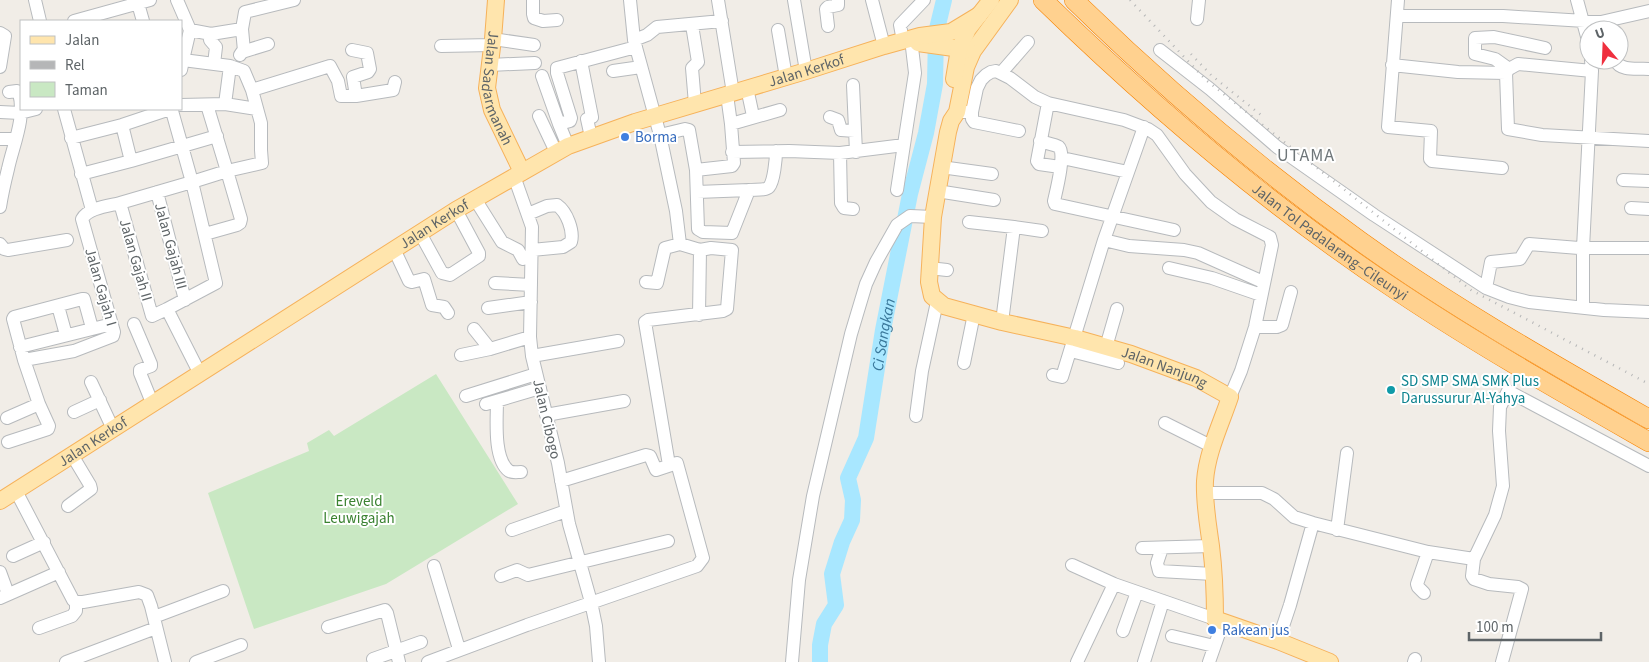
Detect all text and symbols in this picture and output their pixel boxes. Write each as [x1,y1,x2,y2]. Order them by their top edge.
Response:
legend [20,20,182,110]
north arrow [1579,20,1629,70]
text: U [1592,23,1608,45]
text: Jalan [65,30,99,51]
street label: Jalan Sadarmanah [476,30,518,149]
street label: Jalan Kerkof [766,49,848,93]
text: Rel [65,55,85,76]
text: Taman [65,80,108,101]
place label: Borma [635,127,677,148]
marker: Borma [619,131,631,143]
district label: UTAMA [1277,143,1335,168]
street label: Jalan Tol Padalarang–Cileunyi [1247,179,1412,306]
street label: Jalan Kerkof [396,194,473,254]
street label: Jalan Gajah III [149,201,192,292]
street label: Jalan Gajah II [114,217,157,304]
street label: Jalan Gajah I [79,246,122,329]
water label: Ci Sangkan [867,296,901,373]
street label: Jalan Nanjung [1119,342,1212,394]
place label: SD SMP SMA SMK Plus Darussurur Al-Yahya [1401,371,1539,409]
street label: Jalan Cibogo [527,377,566,461]
marker: SD SMP SMA SMK Plus Darussurur Al-Yahya [1385,384,1397,396]
street label: Jalan Kerkof [54,412,132,472]
park label: Ereveld Leuwigajah [323,491,395,529]
scale bar [1469,610,1602,642]
text: 100 m [1476,617,1514,638]
place label: Rakean jus [1222,620,1289,641]
marker: Rakean jus [1206,624,1218,636]

